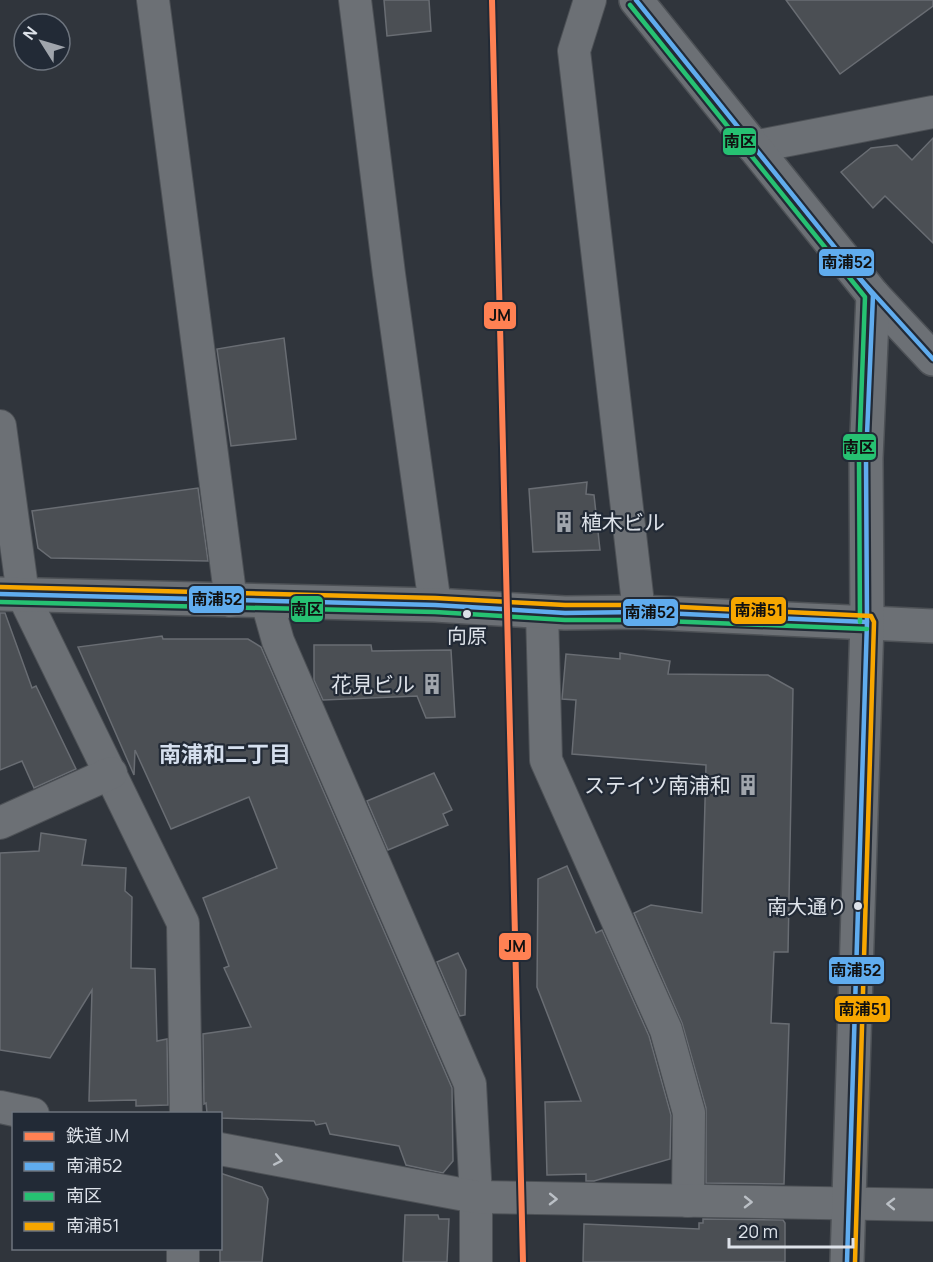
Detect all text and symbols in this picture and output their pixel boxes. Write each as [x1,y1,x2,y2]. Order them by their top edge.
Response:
north arrow [12,12,72,72]
text: N [18,22,42,44]
line badge: 南区 [722,127,757,156]
text: 南区 [724,130,756,152]
line badge: 南浦52 [818,248,875,277]
text: 南浦52 [822,251,872,273]
line badge: JM [483,301,517,330]
text: JM [489,304,511,326]
line badge: 南区 [842,433,877,461]
text: 南区 [843,436,875,458]
place label: 植木ビル [581,508,665,536]
building icon: 植木ビル [552,510,576,534]
line badge: 南浦52 [188,585,245,614]
text: 南浦52 [192,588,242,610]
line badge: 南区 [290,595,324,623]
line badge: 南浦51 [730,596,787,625]
text: 南区 [291,598,323,620]
line badge: 南浦52 [622,598,679,627]
text: 南浦51 [735,599,783,621]
text: 南浦52 [625,601,675,623]
marker: 向原 [461,608,473,620]
place label: 向原 [447,622,487,649]
place label: 花見ビル [331,670,415,698]
building icon: 花見ビル [420,672,444,696]
district label: 南浦和二丁目 [159,739,291,769]
place label: ステイツ南浦和 [584,771,731,799]
building icon: ステイツ南浦和 [736,773,760,797]
place label: 南大通り [767,893,847,920]
marker: 南大通り [852,900,864,912]
line badge: JM [498,932,532,961]
text: JM [504,935,526,957]
line badge: 南浦52 [828,956,885,985]
text: 南浦52 [831,959,881,981]
line badge: 南浦51 [834,995,891,1023]
text: 南浦51 [839,998,887,1020]
legend [12,1112,222,1250]
text: 鉄道 JM [66,1123,129,1147]
text: 南浦52 [66,1153,122,1177]
one-way arrow [273,1153,283,1166]
text: 南区 [66,1183,102,1207]
one-way arrow [549,1193,558,1205]
one-way arrow [744,1196,753,1208]
one-way arrow [887,1198,896,1211]
scale bar [729,1211,854,1249]
text: 南浦51 [66,1213,119,1237]
text: 20 m [738,1219,778,1243]

